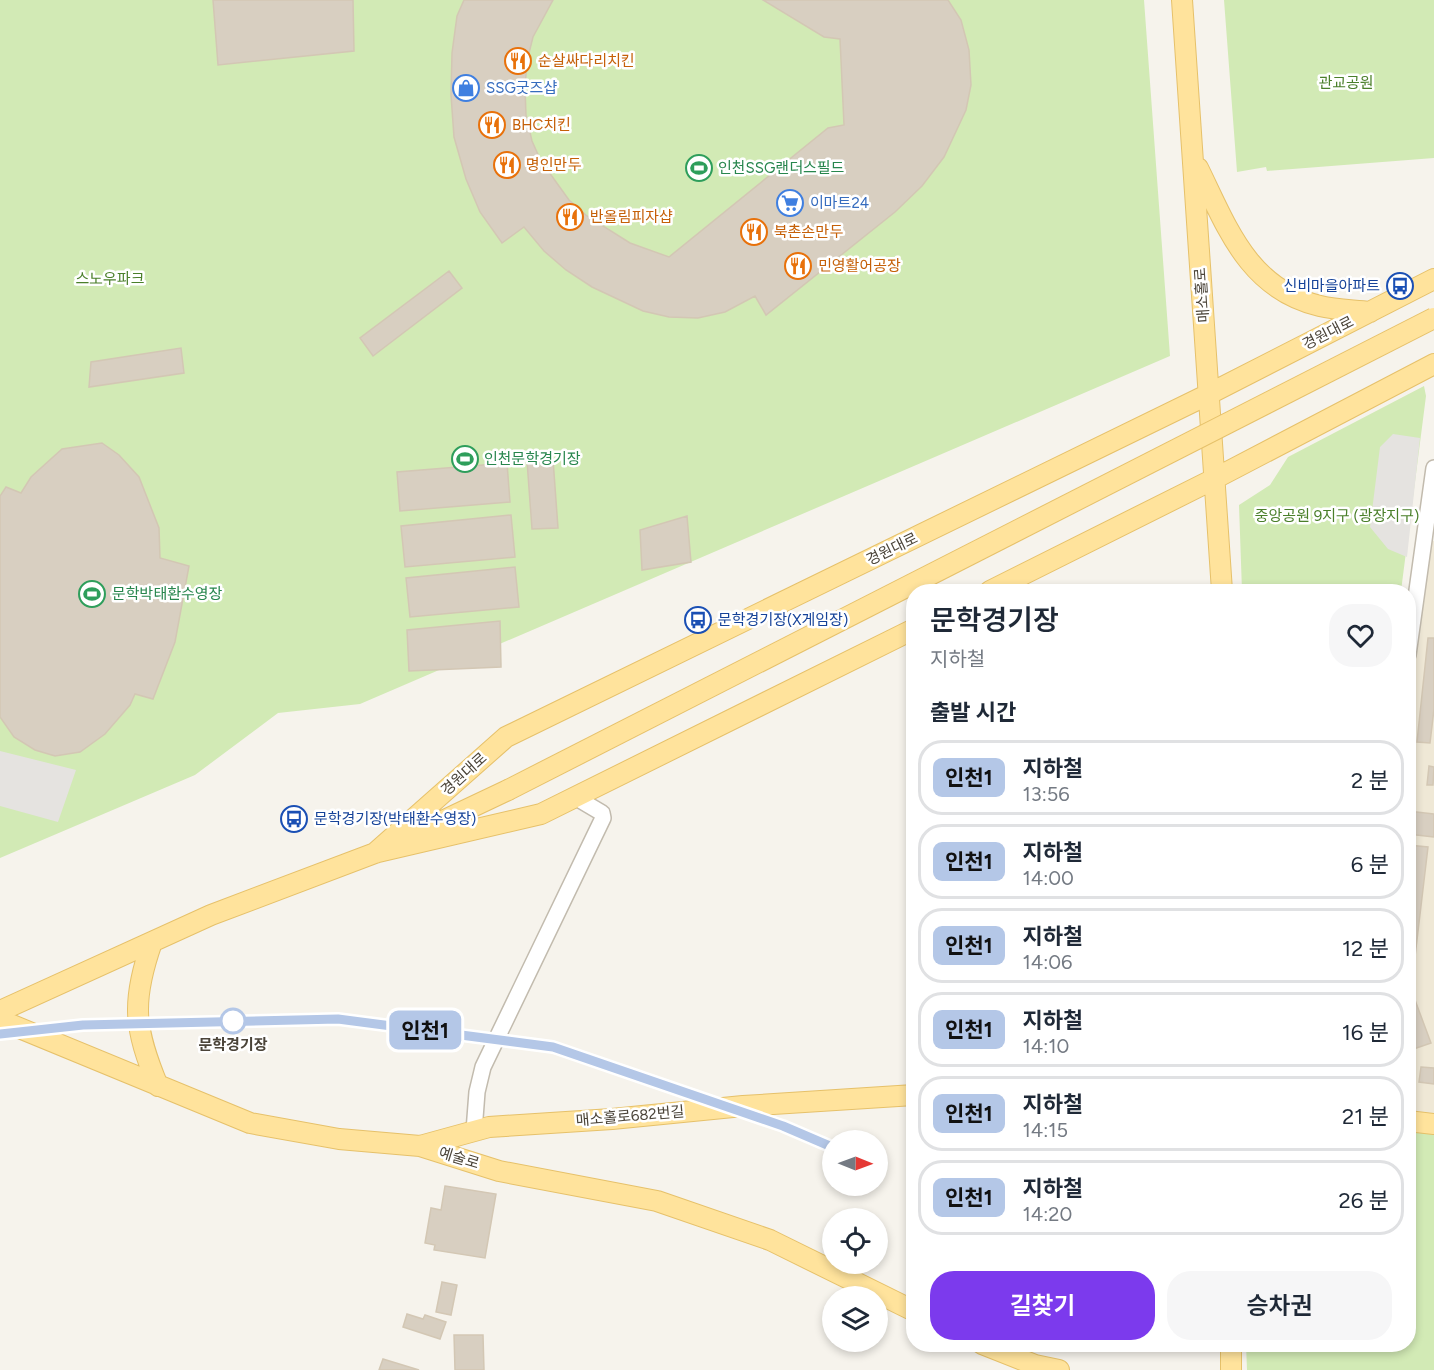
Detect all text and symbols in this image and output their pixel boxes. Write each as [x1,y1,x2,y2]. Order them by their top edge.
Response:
restaurant icon: 순살싸다리치킨 [503,46,533,76]
place label: 순살싸다리치킨 [538,52,635,70]
shop icon: SSG굿즈샵 [451,73,481,103]
park label: 관교공원 [1318,74,1374,92]
place label: SSG굿즈샵 [486,79,557,97]
restaurant icon: BHC치킨 [477,110,507,140]
place label: BHC치킨 [512,116,571,134]
restaurant icon: 명인만두 [492,150,522,180]
sports icon: 인천SSG랜더스필드 [684,153,714,183]
place label: 명인만두 [526,156,581,174]
place label: 인천SSG랜더스필드 [718,159,845,177]
supermarket icon: 이마트24 [775,188,805,218]
place label: 이마트24 [810,194,869,212]
restaurant icon: 반올림피자샵 [555,202,585,232]
place label: 반올림피자샵 [590,208,673,226]
restaurant icon: 북촌손만두 [739,217,769,247]
place label: 북촌손만두 [774,223,843,241]
restaurant icon: 민영활어공장 [783,251,813,281]
place label: 민영활어공장 [818,257,901,275]
street label: 매소홀로 [1191,267,1213,323]
park label: 스노우파크 [75,270,145,288]
bus stop icon: 신비마을아파트 [1385,271,1415,301]
place label: 신비마을아파트 [1283,277,1380,295]
street label: 경원대로 [1299,312,1357,354]
sports icon: 인천문학경기장 [450,444,480,474]
place label: 인천문학경기장 [484,450,581,468]
park label: 중앙공원 9지구 (광장지구) [1255,507,1419,525]
street label: 경원대로 [863,529,921,569]
sports icon: 문학박태환수영장 [77,579,107,609]
place label: 문학박태환수영장 [112,585,223,603]
text: 문학경기장 [930,603,1059,637]
button: heart [1329,604,1392,667]
bus stop icon: 문학경기장(X게임장) [683,605,713,635]
place label: 문학경기장(X게임장) [718,611,848,629]
text: 지하철 [930,647,985,671]
text: 출발 시간 [930,699,1016,726]
street label: 경원대로 [437,749,491,799]
text: 지하철 [1023,755,1083,782]
text: 인천1 [945,765,993,790]
text: 2 분 [1351,767,1389,794]
text: 13:56 [1023,782,1070,806]
bus stop icon: 문학경기장(박태환수영장) [279,804,309,834]
place label: 문학경기장(박태환수영장) [314,810,476,828]
text: 지하철 [1023,839,1083,866]
text: 인천1 [945,849,993,874]
text: 6 분 [1351,851,1389,878]
text: 14:00 [1023,866,1074,890]
text: 지하철 [1023,923,1083,950]
text: 인천1 [945,933,993,958]
text: 12 분 [1342,935,1389,962]
text: 14:06 [1023,950,1072,974]
text: 지하철 [1023,1007,1083,1034]
marker: 문학경기장 [220,1008,246,1034]
line badge: 인천1 [390,1010,460,1050]
text: 인천1 [945,1017,993,1042]
text: 인천1 [401,1018,449,1043]
text: 16 분 [1342,1019,1389,1046]
text: 14:10 [1023,1034,1069,1058]
place label: 문학경기장 [198,1036,268,1054]
text: 지하철 [1023,1091,1083,1118]
text: 인천1 [945,1101,993,1126]
street label: 매소홀로682번길 [575,1102,685,1130]
text: 21 분 [1342,1103,1389,1130]
text: 14:15 [1023,1118,1068,1142]
north arrow [822,1130,888,1196]
map controls [822,1130,888,1352]
street label: 예술로 [437,1143,481,1173]
text: 지하철 [1023,1175,1083,1202]
text: 인천1 [945,1185,993,1210]
text: 26 분 [1339,1187,1389,1214]
text: 14:20 [1023,1202,1072,1226]
button: locate [822,1208,888,1274]
button: 길찾기 [930,1271,1155,1340]
button: 승차권 [1167,1271,1392,1340]
button: layers [822,1286,888,1352]

